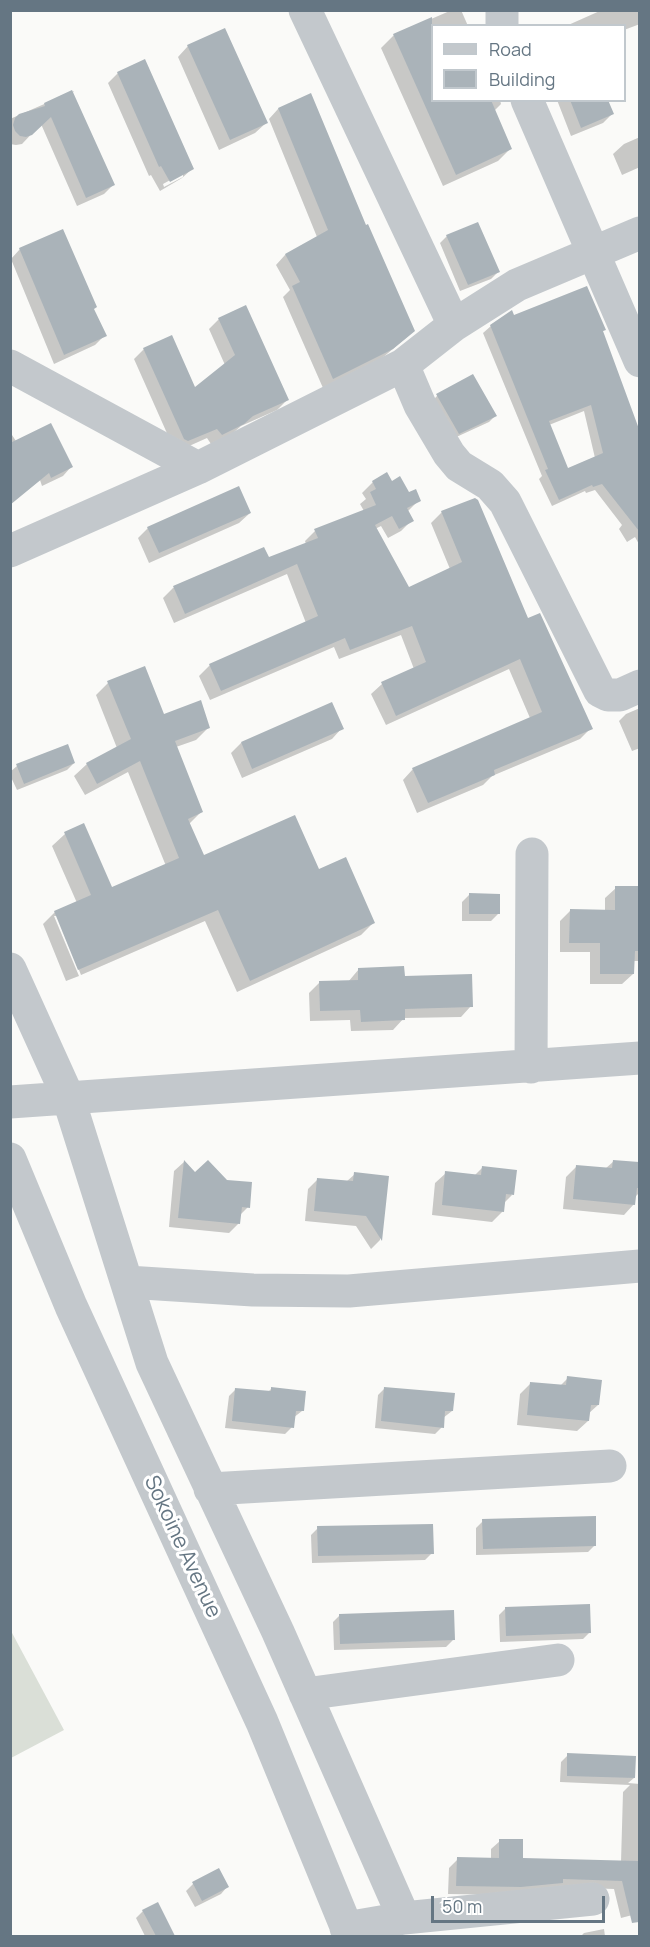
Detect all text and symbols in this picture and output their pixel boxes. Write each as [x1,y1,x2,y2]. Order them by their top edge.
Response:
legend [431,24,626,102]
text: Road [489,37,532,61]
text: Building [489,67,555,91]
street label: Sokoine Avenue [138,1472,226,1622]
scale bar [434,1884,608,1922]
text: 50 m [442,1894,482,1918]

